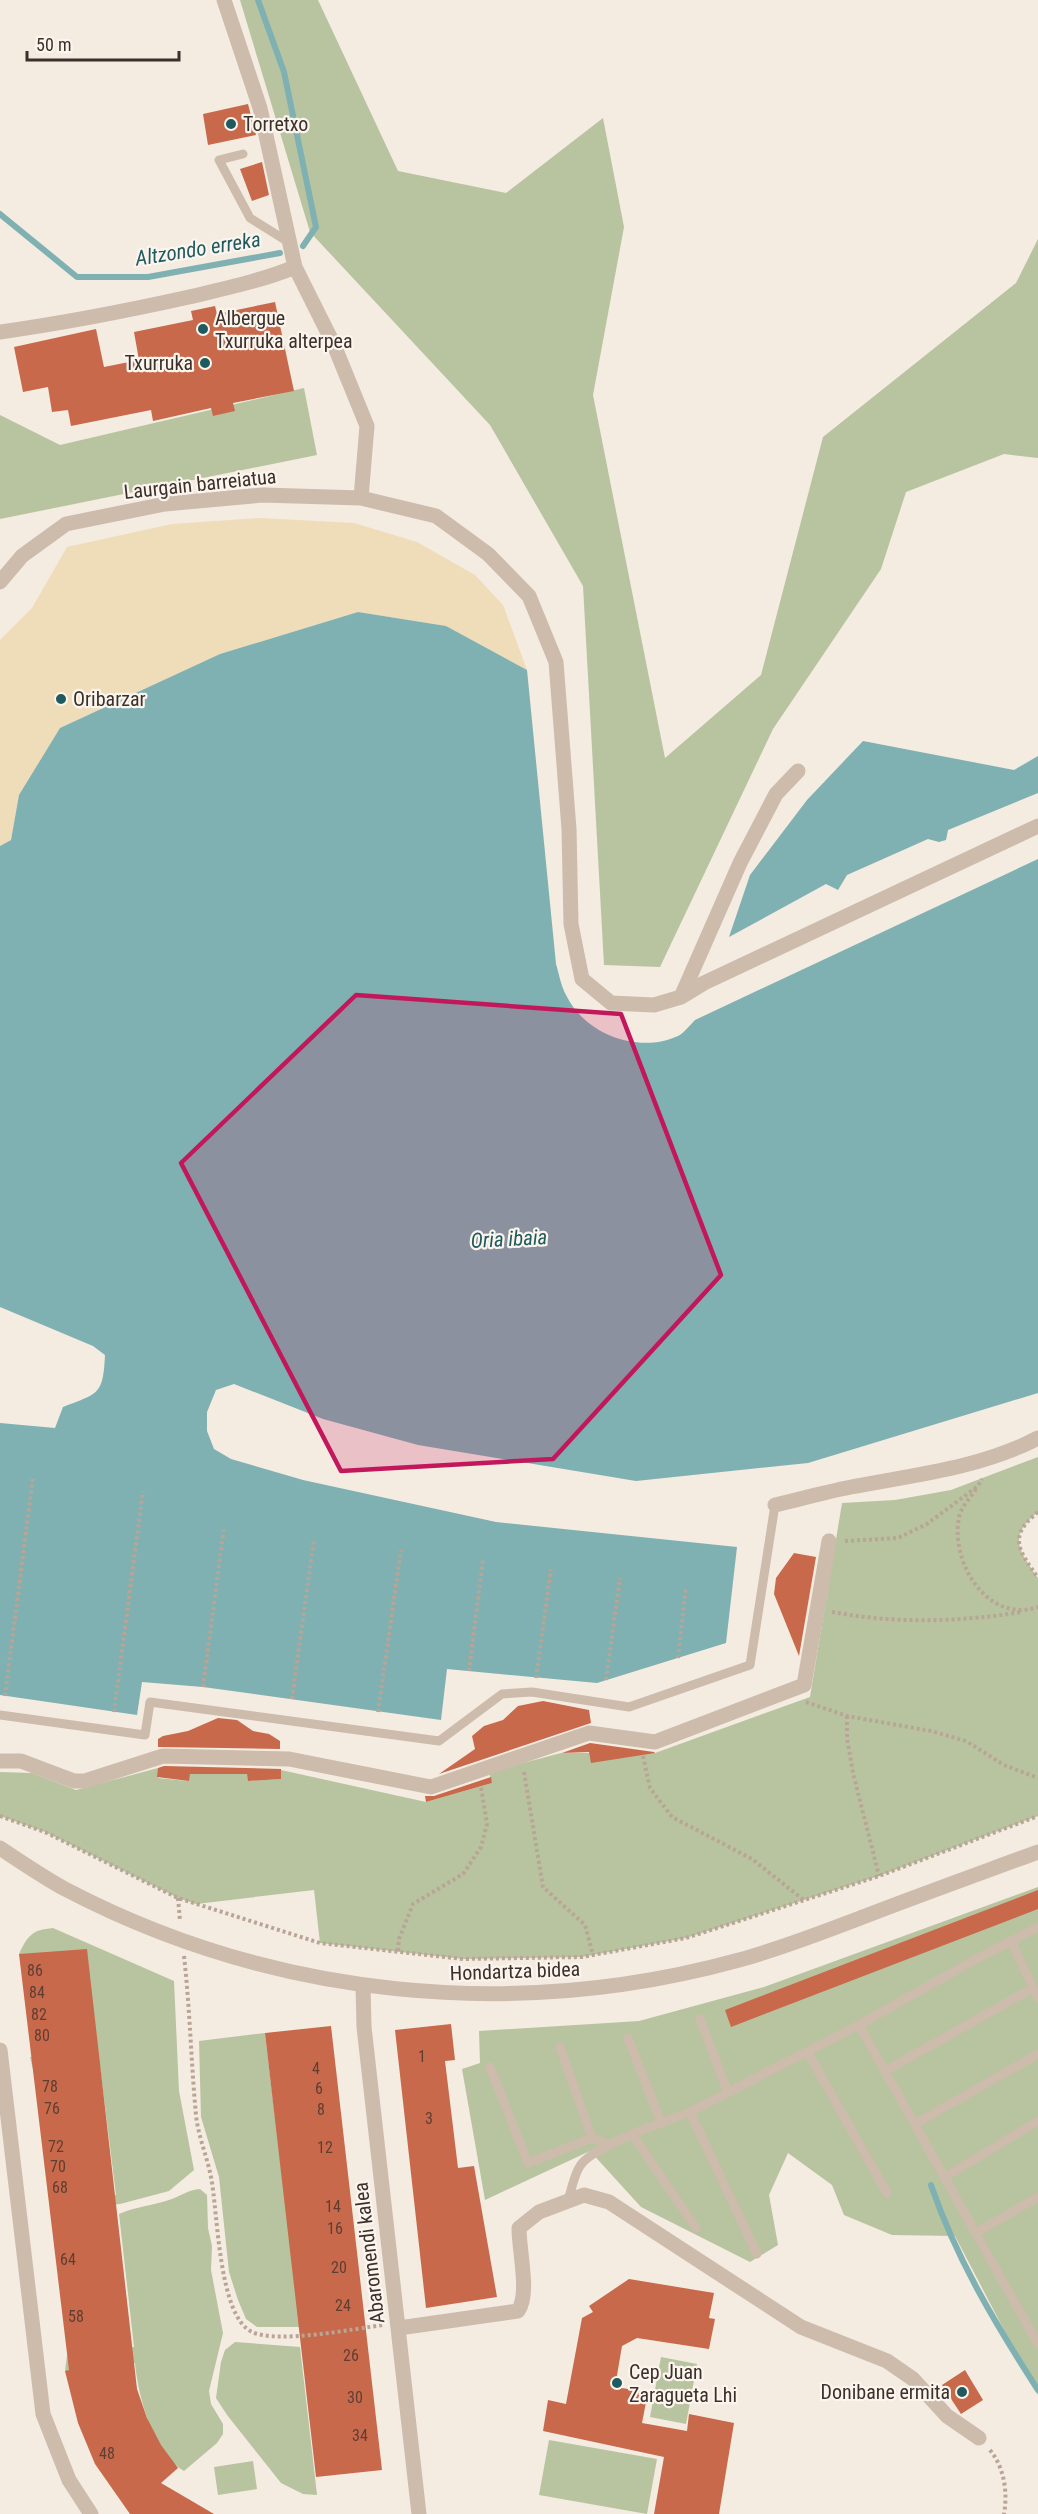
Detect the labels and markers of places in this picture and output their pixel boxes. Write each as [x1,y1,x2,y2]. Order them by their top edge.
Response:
place label: Torretxo [243,112,308,136]
marker: Torretxo [224,117,238,131]
place label: Albergue Txurruka alterpea [215,306,353,353]
marker: Albergue Txurruka alterpea [196,322,210,336]
place label: Txurruka [124,351,193,375]
marker: Txurruka [198,356,212,370]
place label: Oribarzar [73,687,146,711]
marker: Oribarzar [54,692,68,706]
place label: Cep Juan Zaragueta Lhi [629,2360,737,2407]
marker: Cep Juan Zaragueta Lhi [610,2376,624,2390]
place label: Donibane ermita [821,2380,950,2404]
marker: Donibane ermita [955,2385,969,2399]

